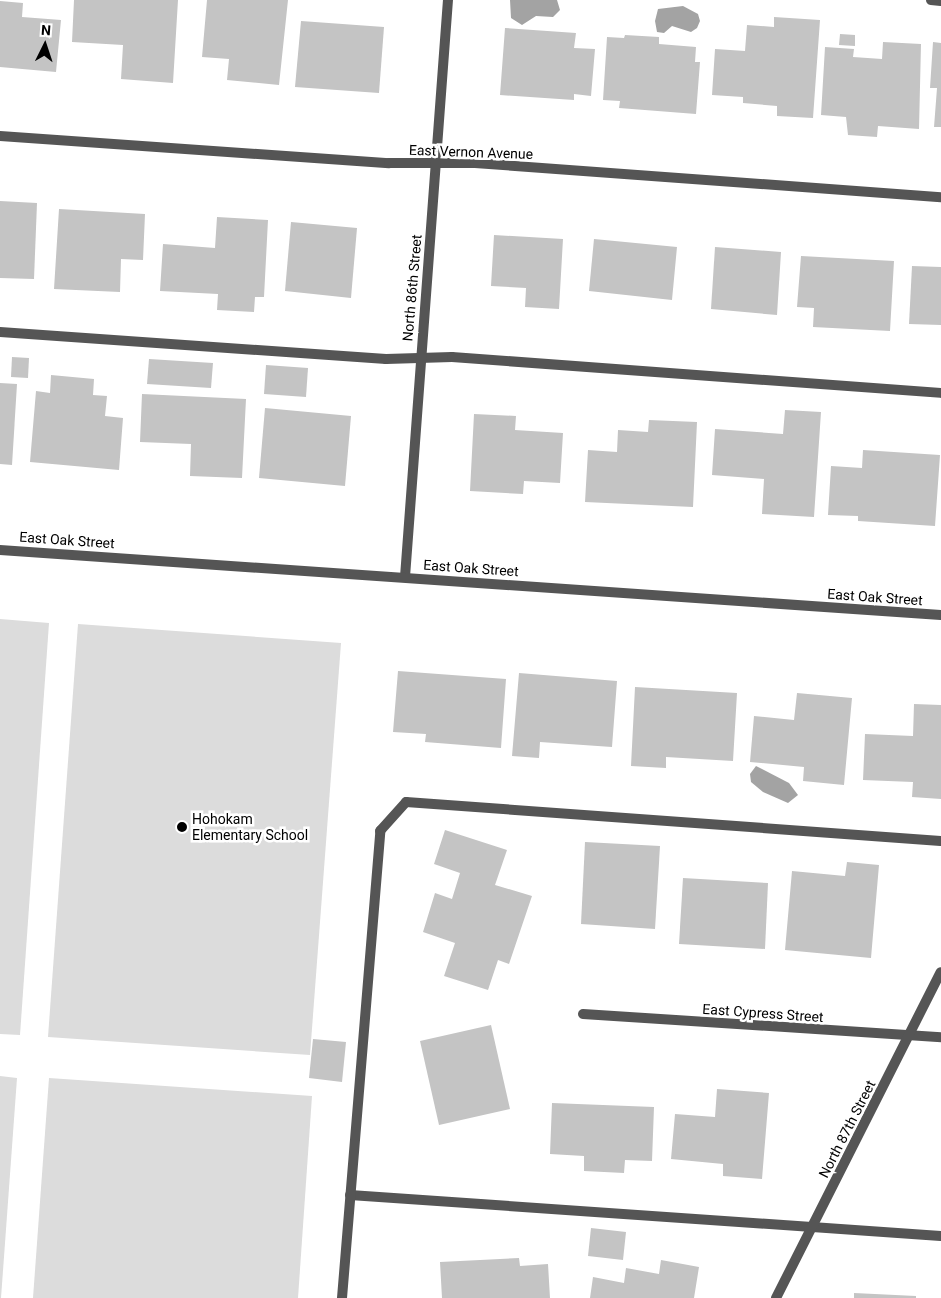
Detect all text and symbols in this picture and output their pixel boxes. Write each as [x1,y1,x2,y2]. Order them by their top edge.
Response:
north arrow [20,20,70,70]
text: N [41,22,52,38]
street label: East Vernon Avenue [409,141,533,163]
street label: North 86th Street [399,234,425,342]
street label: East Oak Street [19,528,115,552]
street label: East Oak Street [423,556,519,580]
street label: East Oak Street [827,585,923,609]
place label: Hohokam Elementary School [192,811,308,844]
marker: Hohokam Elementary School [176,821,188,833]
street label: East Cypress Street [702,1000,824,1026]
street label: North 87th Street [815,1077,879,1181]

